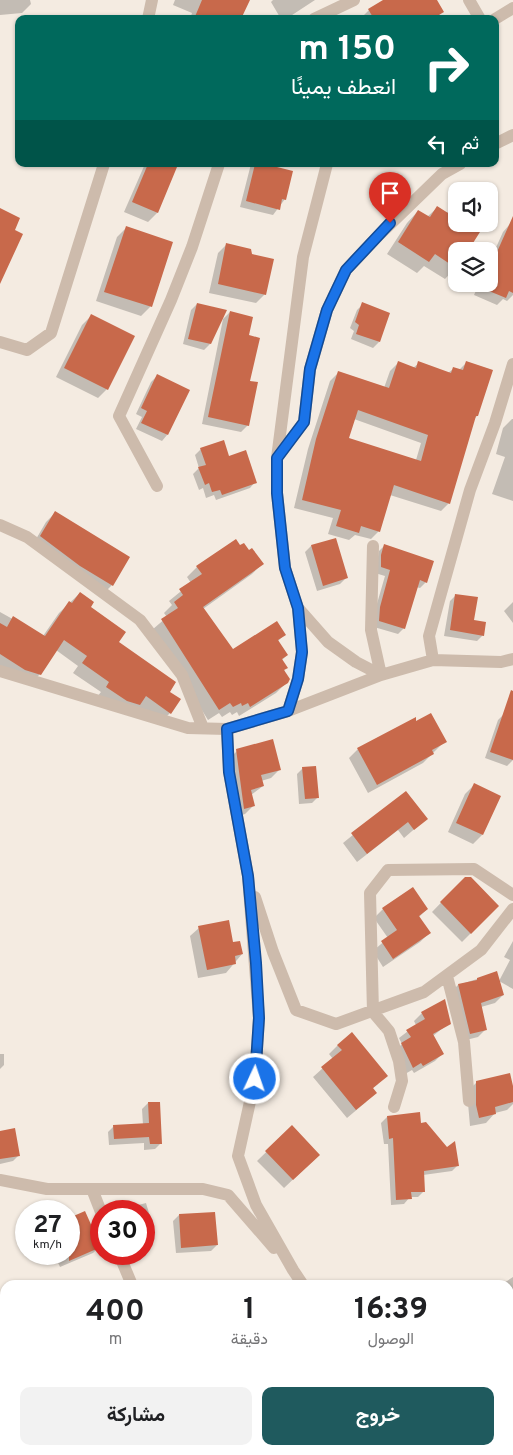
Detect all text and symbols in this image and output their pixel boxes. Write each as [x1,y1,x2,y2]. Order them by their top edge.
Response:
text: 150 m [298,28,396,72]
icon: right [414,35,479,100]
text: انعطف يمينًا [291,75,396,102]
icon: left [423,130,451,158]
text: ثم [461,132,479,156]
pin [369,172,411,223]
icon: arrive [376,179,404,207]
map controls [448,182,498,292]
button: sound [448,182,498,232]
button: layers [448,242,498,292]
position arrow [228,1052,280,1104]
speed limit sign: 30 [90,1200,155,1265]
text: 27 [33,1210,62,1242]
text: km/h [33,1237,62,1253]
text: 1 [243,1292,255,1329]
text: 16:39 [354,1292,428,1329]
text: 400 [86,1294,145,1331]
text: m [109,1330,122,1350]
text: دقيقة [231,1330,268,1350]
text: الوصول [368,1330,414,1350]
button: مشاركة [20,1387,252,1445]
button: خروج [262,1387,494,1445]

